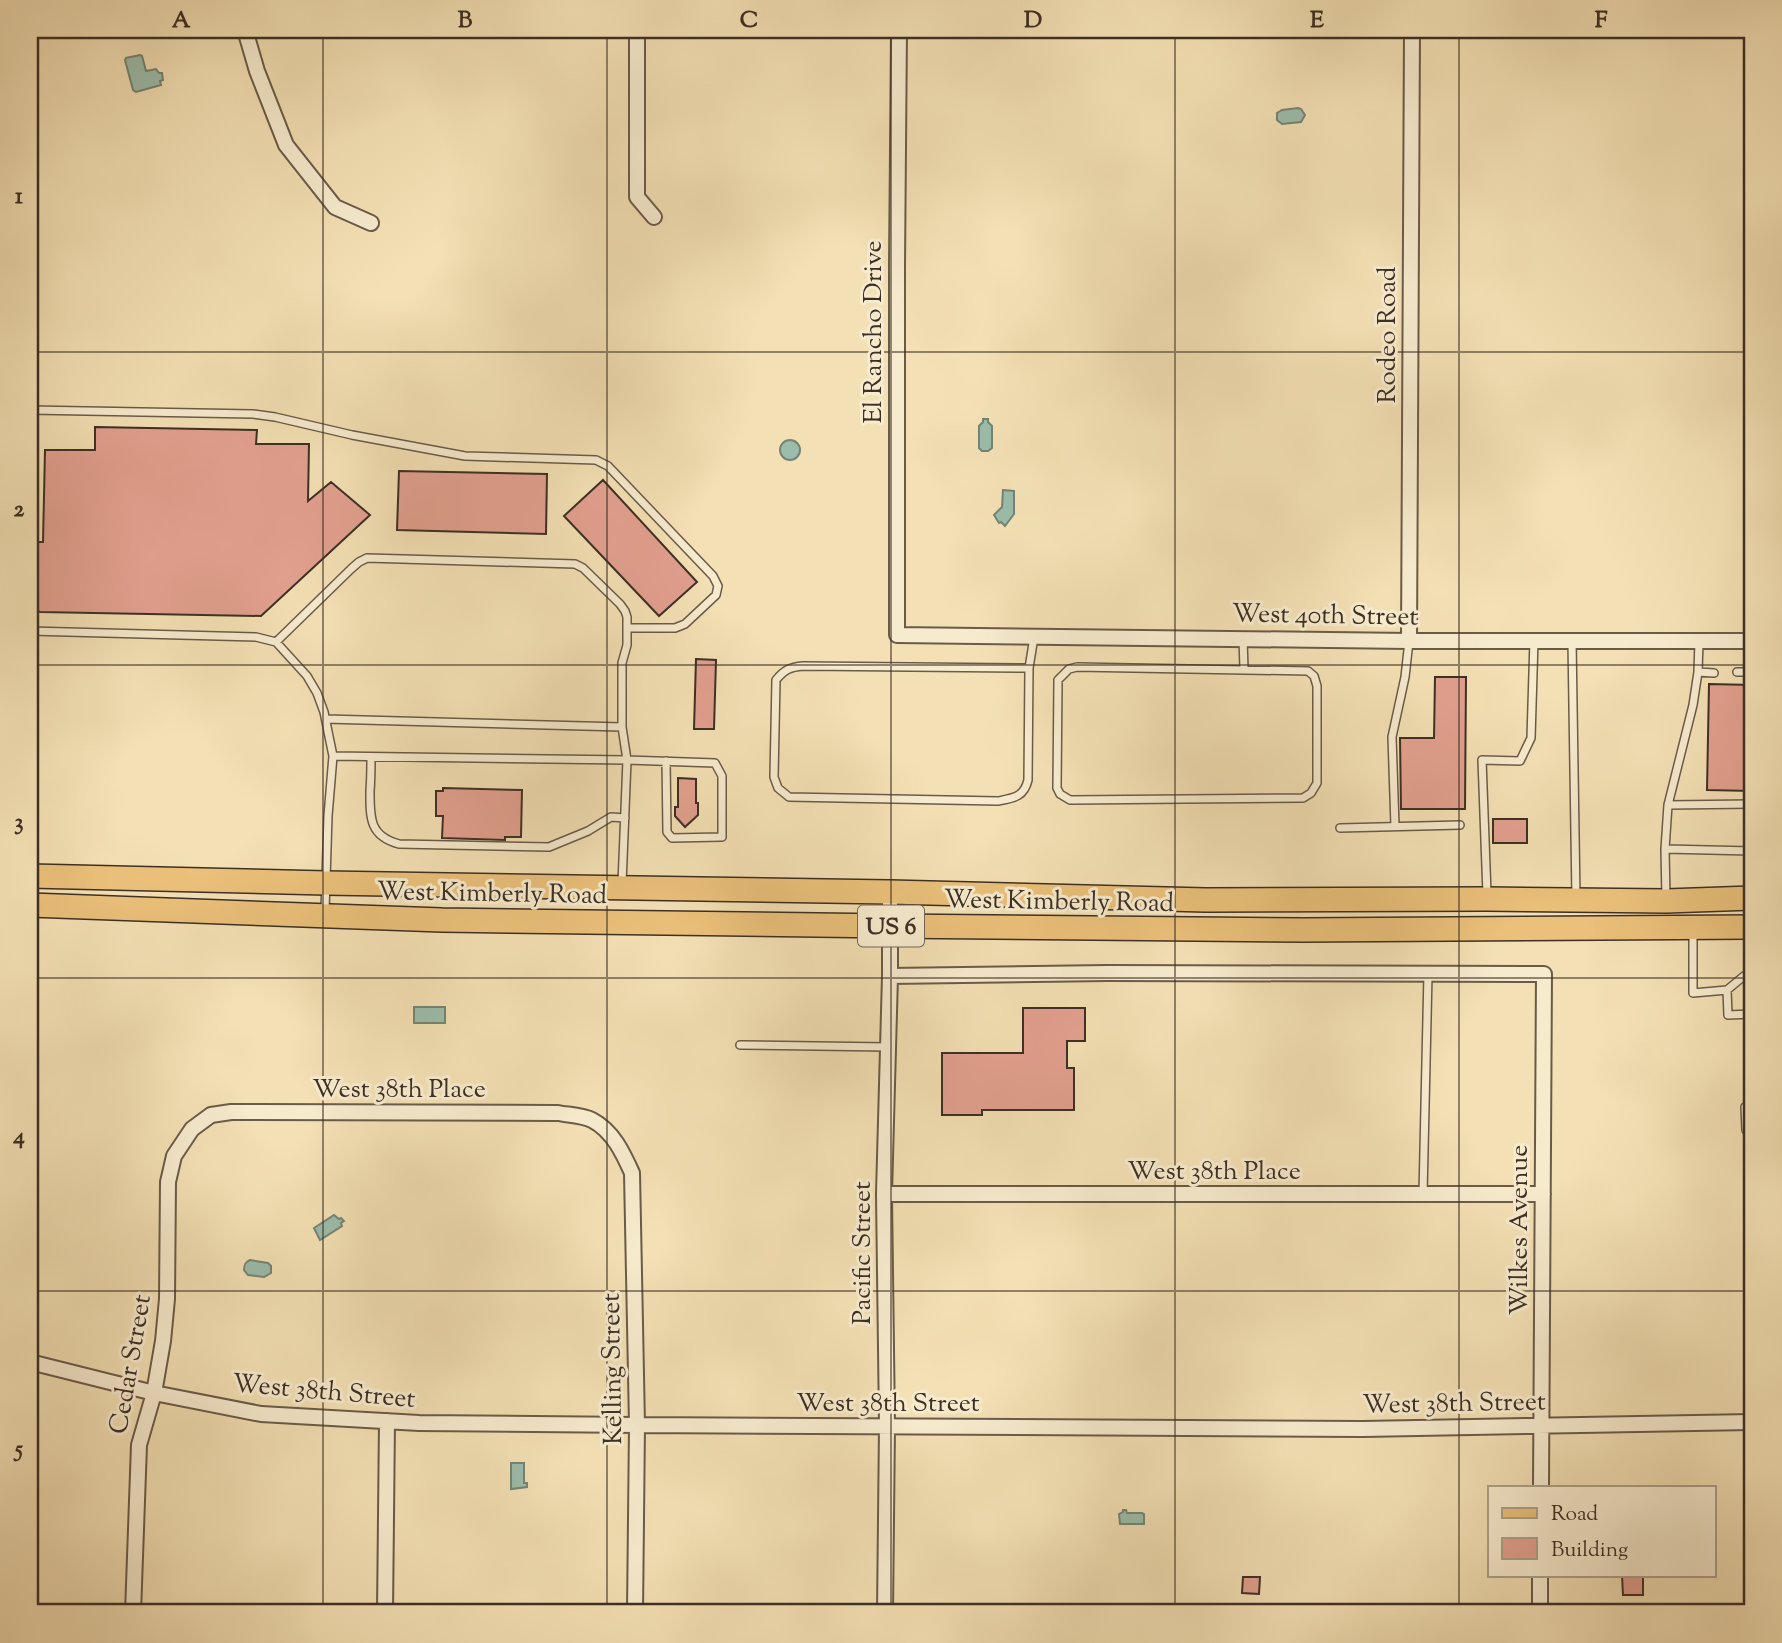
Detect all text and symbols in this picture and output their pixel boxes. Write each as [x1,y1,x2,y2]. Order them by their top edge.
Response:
text: A [172,5,191,38]
text: B [458,5,473,38]
text: C [740,5,758,38]
text: D [1024,5,1042,38]
text: E [1310,5,1324,38]
text: F [1595,5,1608,38]
text: 1 [15,181,23,214]
street label: El Rancho Drive [856,240,893,424]
street label: Rodeo Road [1370,266,1407,403]
text: 2 [14,494,25,527]
street label: West 40th Street [1231,596,1419,637]
text: 3 [14,807,24,840]
street label: West Kimberly Road [376,874,608,915]
street label: West Kimberly Road [943,882,1175,923]
road number: US 6 [858,906,924,946]
street label: West 38th Place [312,1072,486,1109]
text: 4 [12,1121,25,1154]
street label: Wilkes Avenue [1502,1145,1539,1315]
street label: West 38th Place [1127,1154,1301,1191]
street label: Pacific Street [845,1181,882,1325]
street label: Cedar Street [101,1292,162,1437]
street label: Kelling Street [594,1293,633,1445]
street label: West 38th Street [231,1366,417,1419]
street label: West 38th Street [1362,1384,1546,1425]
street label: West 38th Street [796,1386,980,1423]
text: 5 [13,1434,23,1467]
legend [1488,1486,1716,1576]
text: Road [1551,1500,1598,1530]
text: Building [1551,1536,1628,1566]

